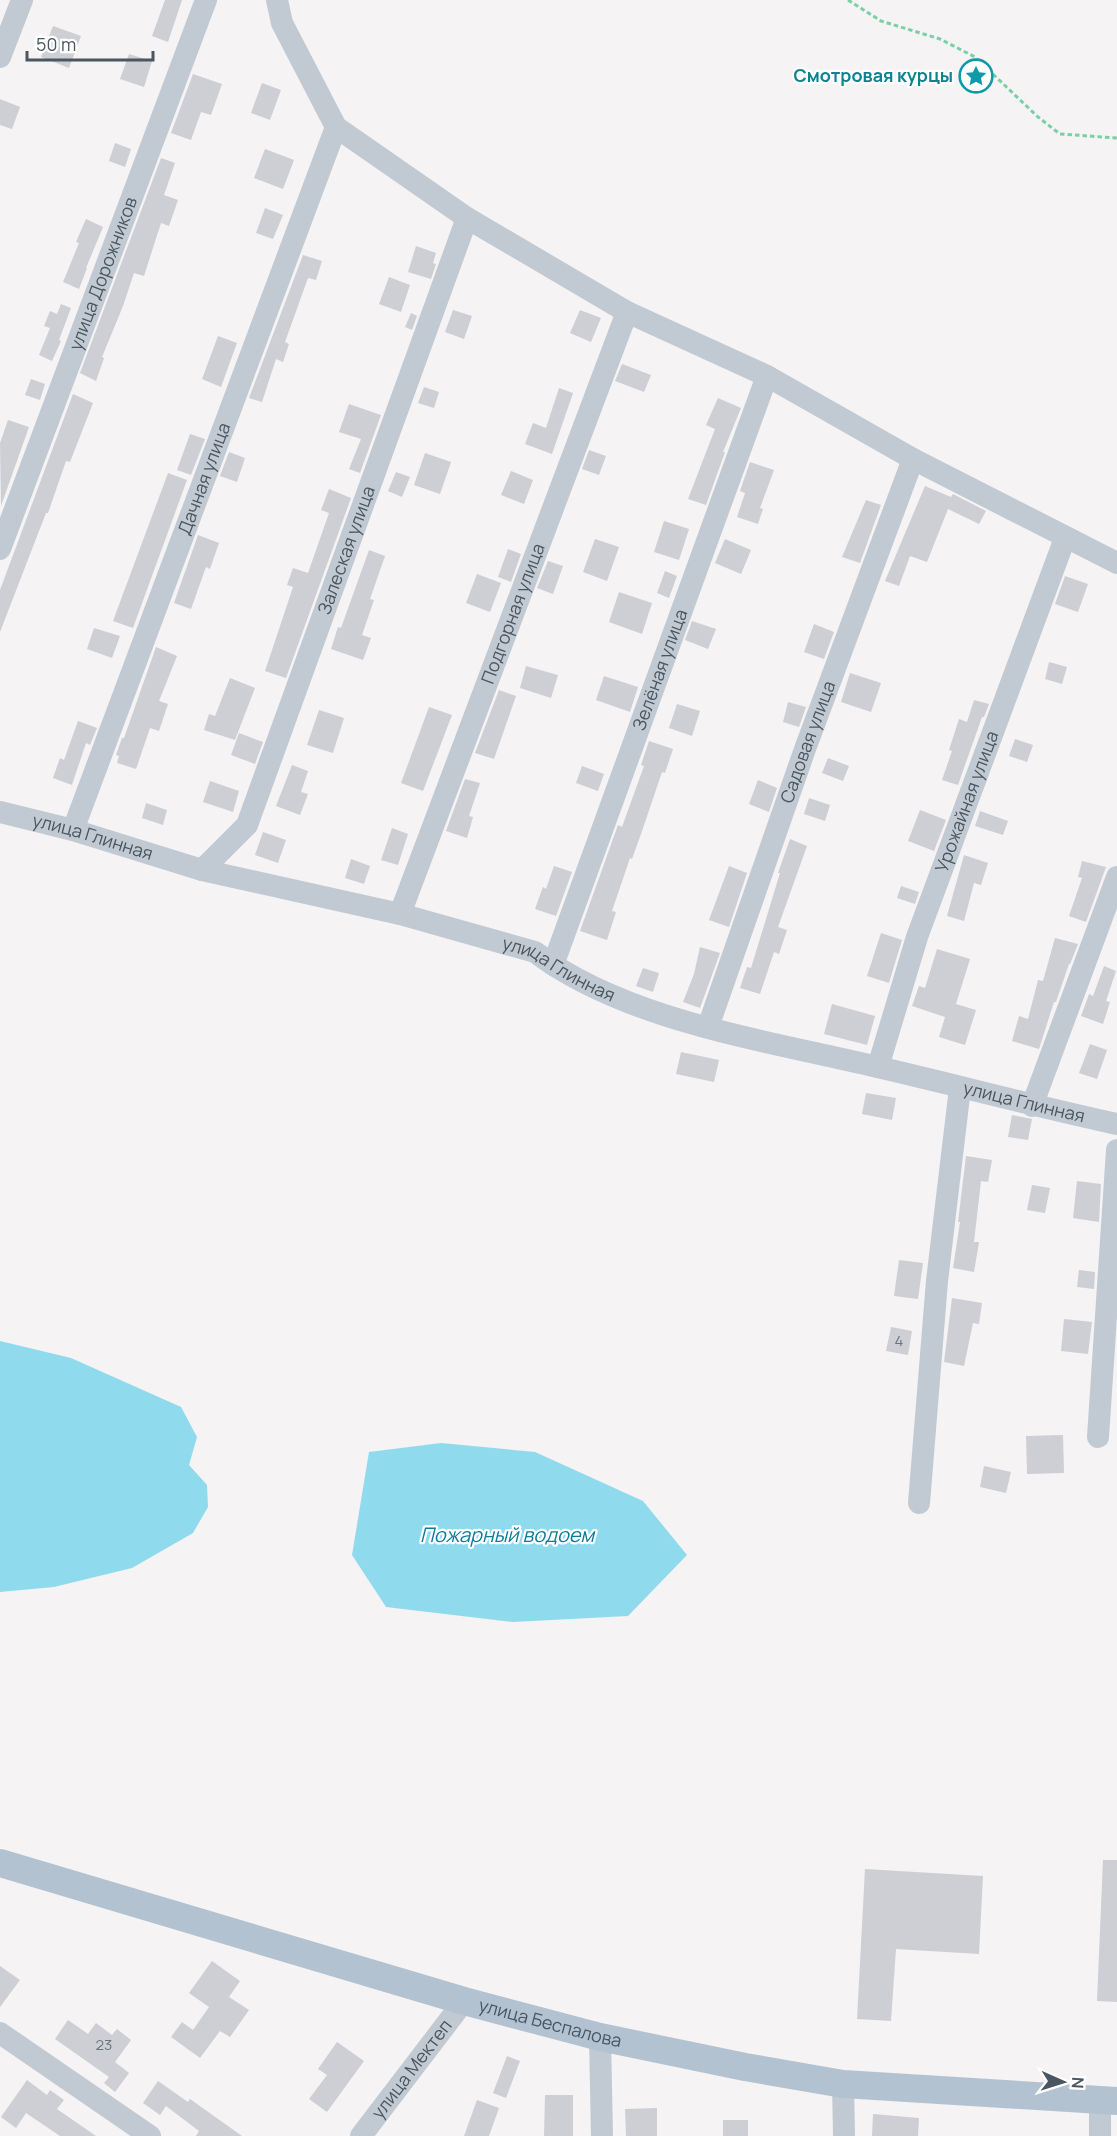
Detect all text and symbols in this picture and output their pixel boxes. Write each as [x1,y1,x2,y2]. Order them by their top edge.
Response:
scale bar [27,24,153,62]
text: 50 m [36,32,76,56]
place icon: Смотровая курцы [958,58,994,94]
place label: Смотровая курцы [794,63,953,87]
street label: улица Дорожников [63,193,142,353]
street label: Дачная улица [172,419,235,538]
street label: Залеская улица [311,482,380,617]
street label: Подгорная улица [475,540,550,687]
street label: Зелёная улица [626,606,692,733]
street label: Садовая улица [774,677,840,806]
street label: Урожайная улица [929,727,1003,875]
street label: улица Глинная [30,807,156,865]
street label: улица Глинная [500,930,619,1007]
street label: улица Глинная [961,1075,1087,1127]
house number: 4 [895,1330,904,1351]
water label: Пожарный водоем [420,1521,596,1548]
street label: улица Беспалова [476,1992,624,2052]
street label: улица Мектеп [366,2014,457,2123]
house number: 23 [96,2034,112,2055]
north arrow [1033,2052,1093,2112]
text: N [1067,2076,1089,2089]

